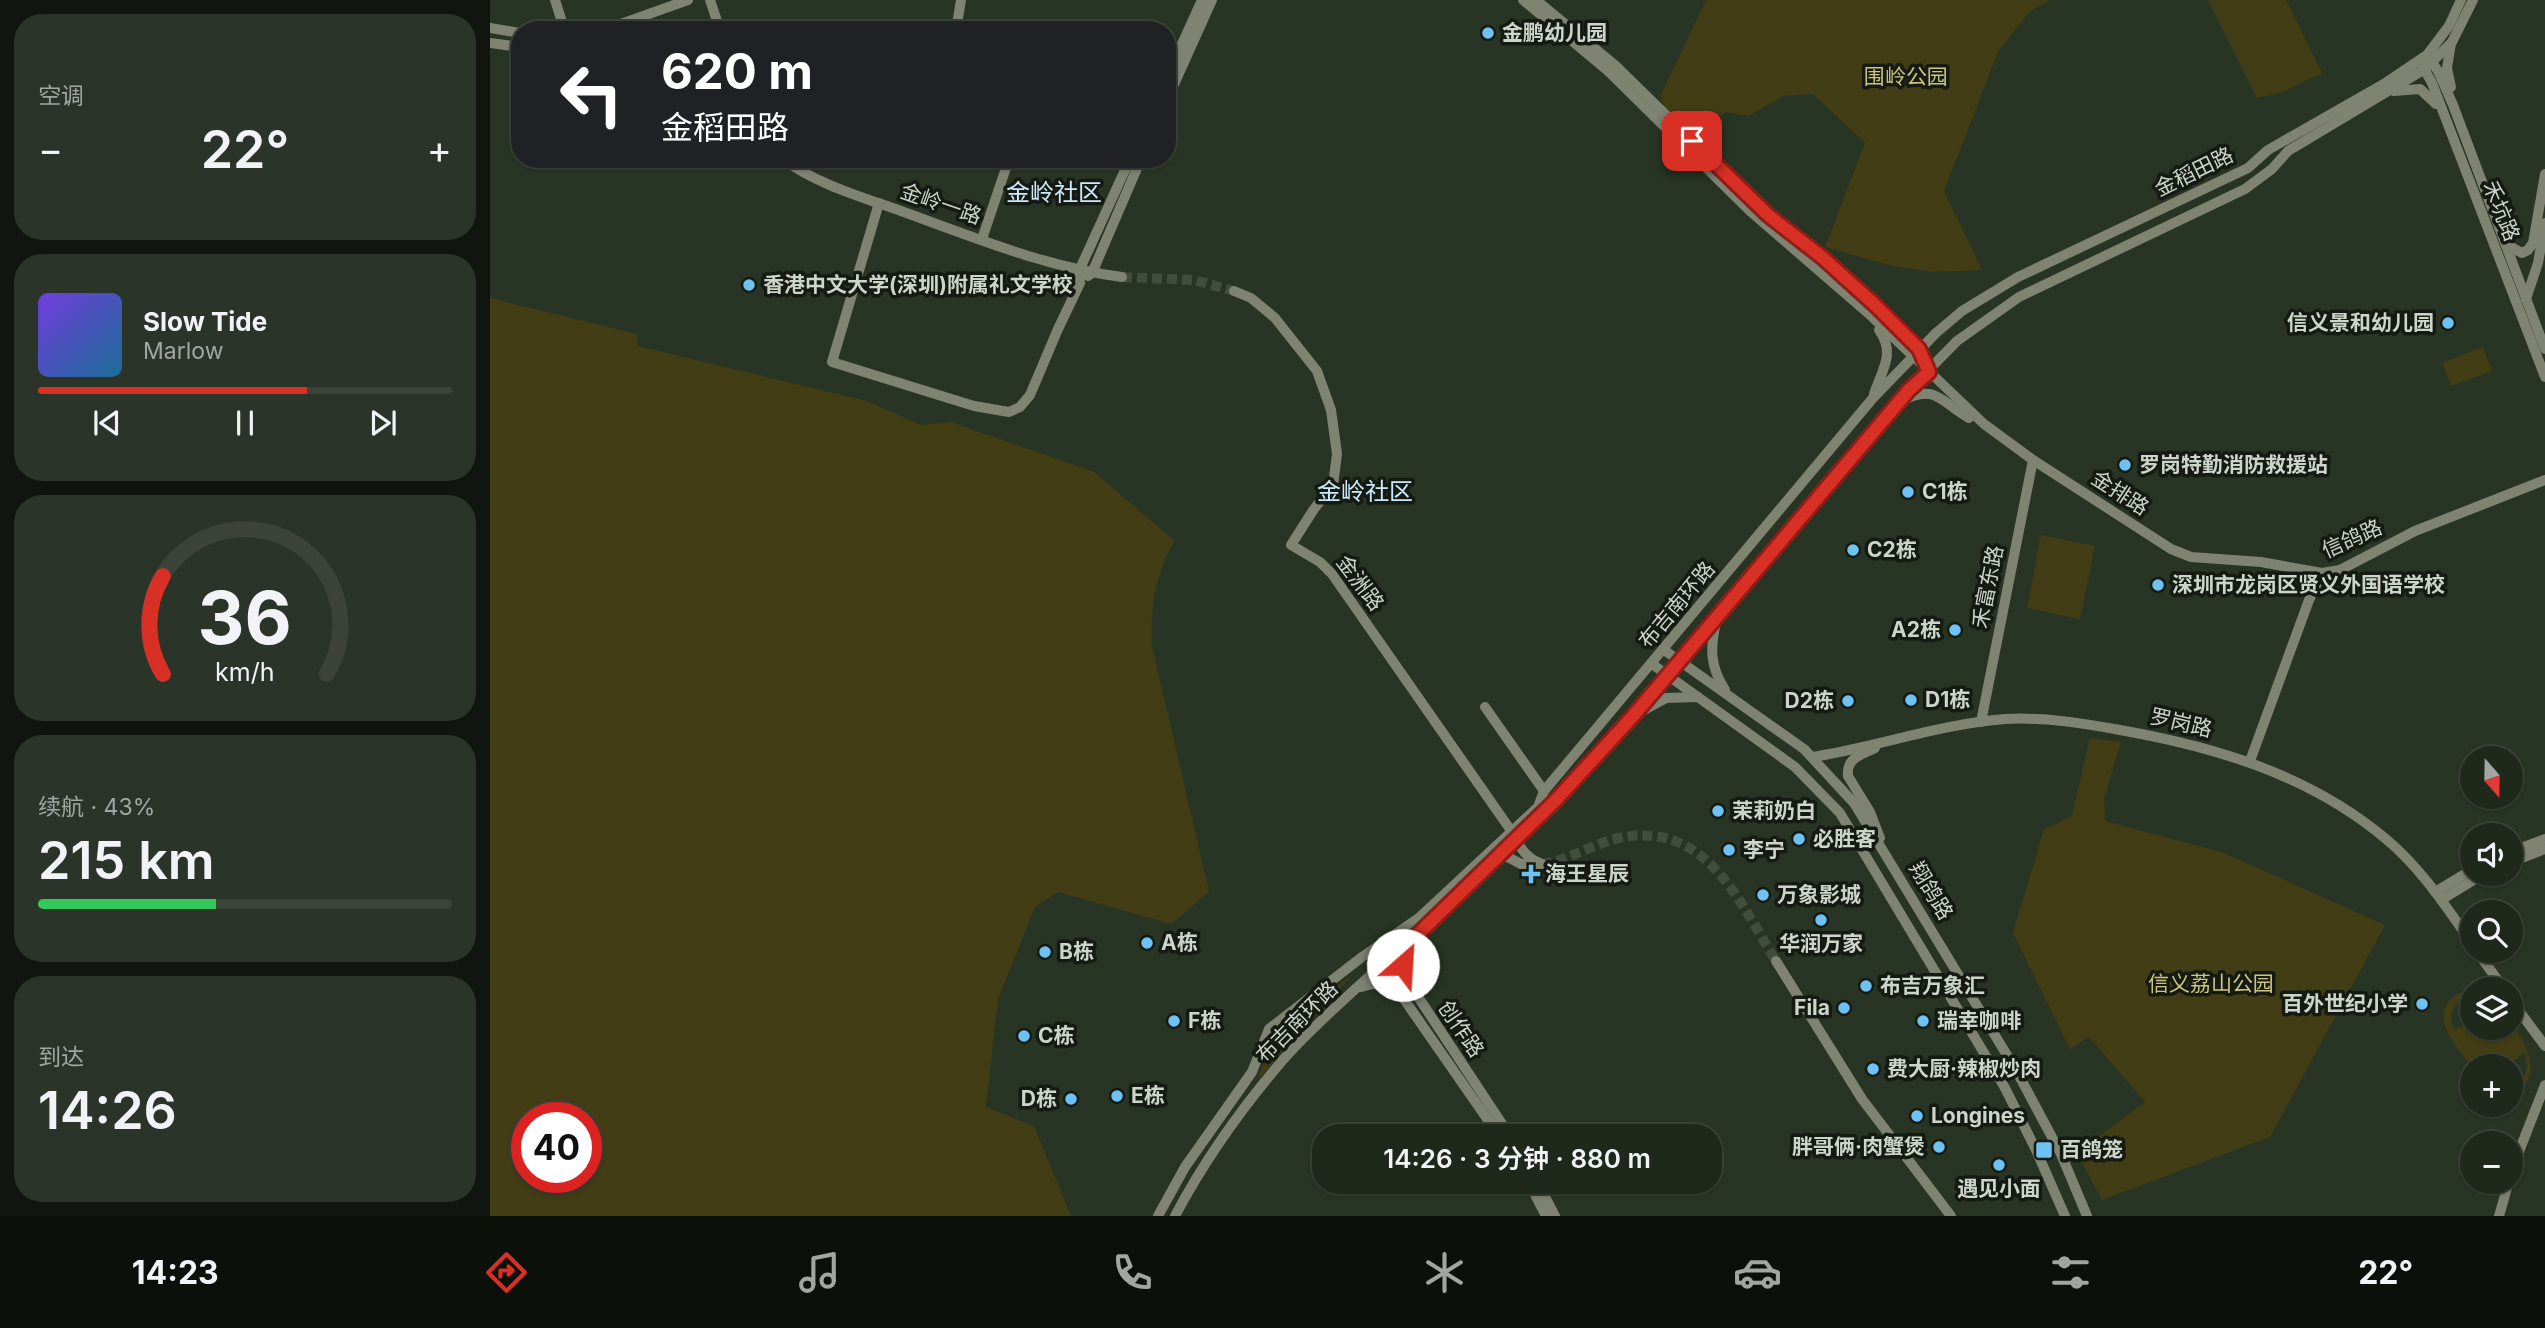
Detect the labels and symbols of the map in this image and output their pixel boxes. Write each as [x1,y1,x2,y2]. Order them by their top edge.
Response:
place label: 金鹏幼儿园 [1502,20,1607,45]
marker: 金鹏幼儿园 [1480,25,1496,41]
park label: 围岭公园 [1864,64,1948,89]
pin [1662,111,1722,171]
street label: 金稻田路 [2151,142,2237,201]
street label: 禾坑路 [2478,177,2525,245]
street label: 金岭一路 [897,178,985,229]
district label: 金岭社区 [1006,178,1102,207]
place label: 香港中文大学(深圳)附属礼文学校 [763,272,1073,297]
marker: 香港中文大学(深圳)附属礼文学校 [741,277,757,293]
place label: 信义景和幼儿园 [2287,310,2434,335]
marker: 信义景和幼儿园 [2440,315,2456,331]
place label: 罗岗特勤消防救援站 [2139,452,2328,477]
marker: 罗岗特勤消防救援站 [2117,457,2133,473]
street label: 金排路 [2087,465,2153,520]
district label: 金岭社区 [1317,477,1413,506]
place label: C1栋 [1922,479,1968,504]
marker: C1栋 [1900,484,1916,500]
street label: 信鸽路 [2318,514,2386,563]
place label: C2栋 [1867,537,1917,562]
marker: C2栋 [1845,542,1861,558]
street label: 禾富东路 [1967,543,2008,631]
street label: 金洲路 [1331,550,1389,615]
street label: 布吉南环路 [1633,556,1720,653]
place label: 深圳市龙岗区贤义外国语学校 [2172,572,2445,597]
marker: 深圳市龙岗区贤义外国语学校 [2150,577,2166,593]
place label: A2栋 [1891,617,1941,642]
marker: A2栋 [1947,622,1963,638]
place label: D1栋 [1925,687,1970,712]
place label: D2栋 [1785,688,1834,713]
marker: D1栋 [1903,692,1919,708]
marker: D2栋 [1840,693,1856,709]
street label: 罗岗路 [2148,703,2215,742]
north arrow [2460,746,2524,808]
place label: 茉莉奶白 [1732,798,1816,823]
marker: 茉莉奶白 [1710,803,1726,819]
place label: 必胜客 [1813,826,1876,851]
marker: 必胜客 [1791,831,1807,847]
place label: 李宁 [1743,837,1785,862]
marker: 李宁 [1721,842,1737,858]
street label: 翔鸽路 [1904,857,1958,924]
place label: 海王星辰 [1545,861,1629,886]
marker: 海王星辰 [1523,866,1539,882]
place label: 万象影城 [1777,882,1861,907]
marker: 万象影城 [1755,887,1771,903]
marker: 华润万家 [1813,912,1829,928]
position arrow [1366,928,1440,1002]
place label: A栋 [1161,930,1198,955]
place label: 华润万家 [1779,931,1863,956]
marker: A栋 [1139,935,1155,951]
place label: B栋 [1059,939,1094,964]
marker: B栋 [1037,944,1053,960]
park label: 信义荔山公园 [2148,971,2274,996]
place label: 布吉万象汇 [1880,973,1985,998]
street label: 布吉南环路 [1251,976,1343,1068]
marker: 布吉万象汇 [1858,978,1874,994]
place label: 百外世纪小学 [2282,991,2408,1016]
place label: Fila [1794,995,1830,1020]
street label: 创作路 [1433,996,1489,1062]
marker: 百外世纪小学 [2414,996,2430,1012]
marker: Fila [1836,1000,1852,1016]
place label: F栋 [1188,1008,1221,1033]
place label: 瑞幸咖啡 [1937,1008,2021,1033]
marker: F栋 [1166,1013,1182,1029]
marker: 瑞幸咖啡 [1915,1013,1931,1029]
place label: C栋 [1038,1023,1075,1048]
marker: C栋 [1016,1028,1032,1044]
place label: 费大厨·辣椒炒肉 [1887,1056,2041,1081]
marker: 费大厨·辣椒炒肉 [1865,1061,1881,1077]
place label: E栋 [1131,1083,1165,1108]
place label: D栋 [1021,1086,1057,1111]
marker: E栋 [1109,1088,1125,1104]
marker: D栋 [1063,1091,1079,1107]
speed limit sign: 40 [511,1102,602,1193]
place label: Longines [1931,1103,2025,1128]
marker: Longines [1909,1108,1925,1124]
place label: 胖哥俩·肉蟹煲 [1792,1134,1925,1159]
place label: 百鸽笼 [2060,1137,2123,1162]
marker: 胖哥俩·肉蟹煲 [1931,1139,1947,1155]
marker: 百鸽笼 [2034,1140,2054,1160]
marker: 遇见小面 [1991,1157,2007,1173]
place label: 遇见小面 [1957,1176,2041,1201]

